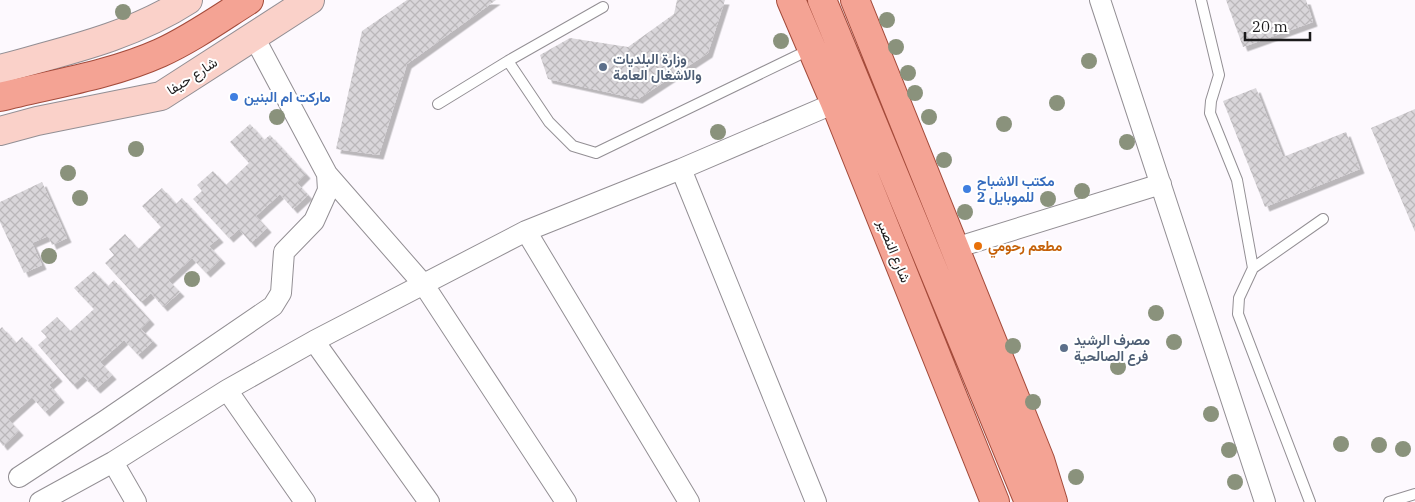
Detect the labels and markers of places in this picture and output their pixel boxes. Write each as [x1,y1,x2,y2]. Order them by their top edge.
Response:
place label: وزارة البلديات والاشغال العامة [613,50,702,84]
marker: وزارة البلديات والاشغال العامة [597,61,609,73]
place label: ماركت ام البنين [244,88,331,106]
marker: ماركت ام البنين [228,91,240,103]
place label: مكتب الاشباح 2 للموبايل [977,172,1055,206]
marker: مكتب الاشباح 2 للموبايل [961,183,973,195]
place label: مطعم رحومي [988,237,1063,258]
marker: مطعم رحومي [972,240,984,252]
place label: مصرف الرشيد فرع الصالحية [1074,331,1150,366]
marker: مصرف الرشيد فرع الصالحية [1058,342,1070,354]

